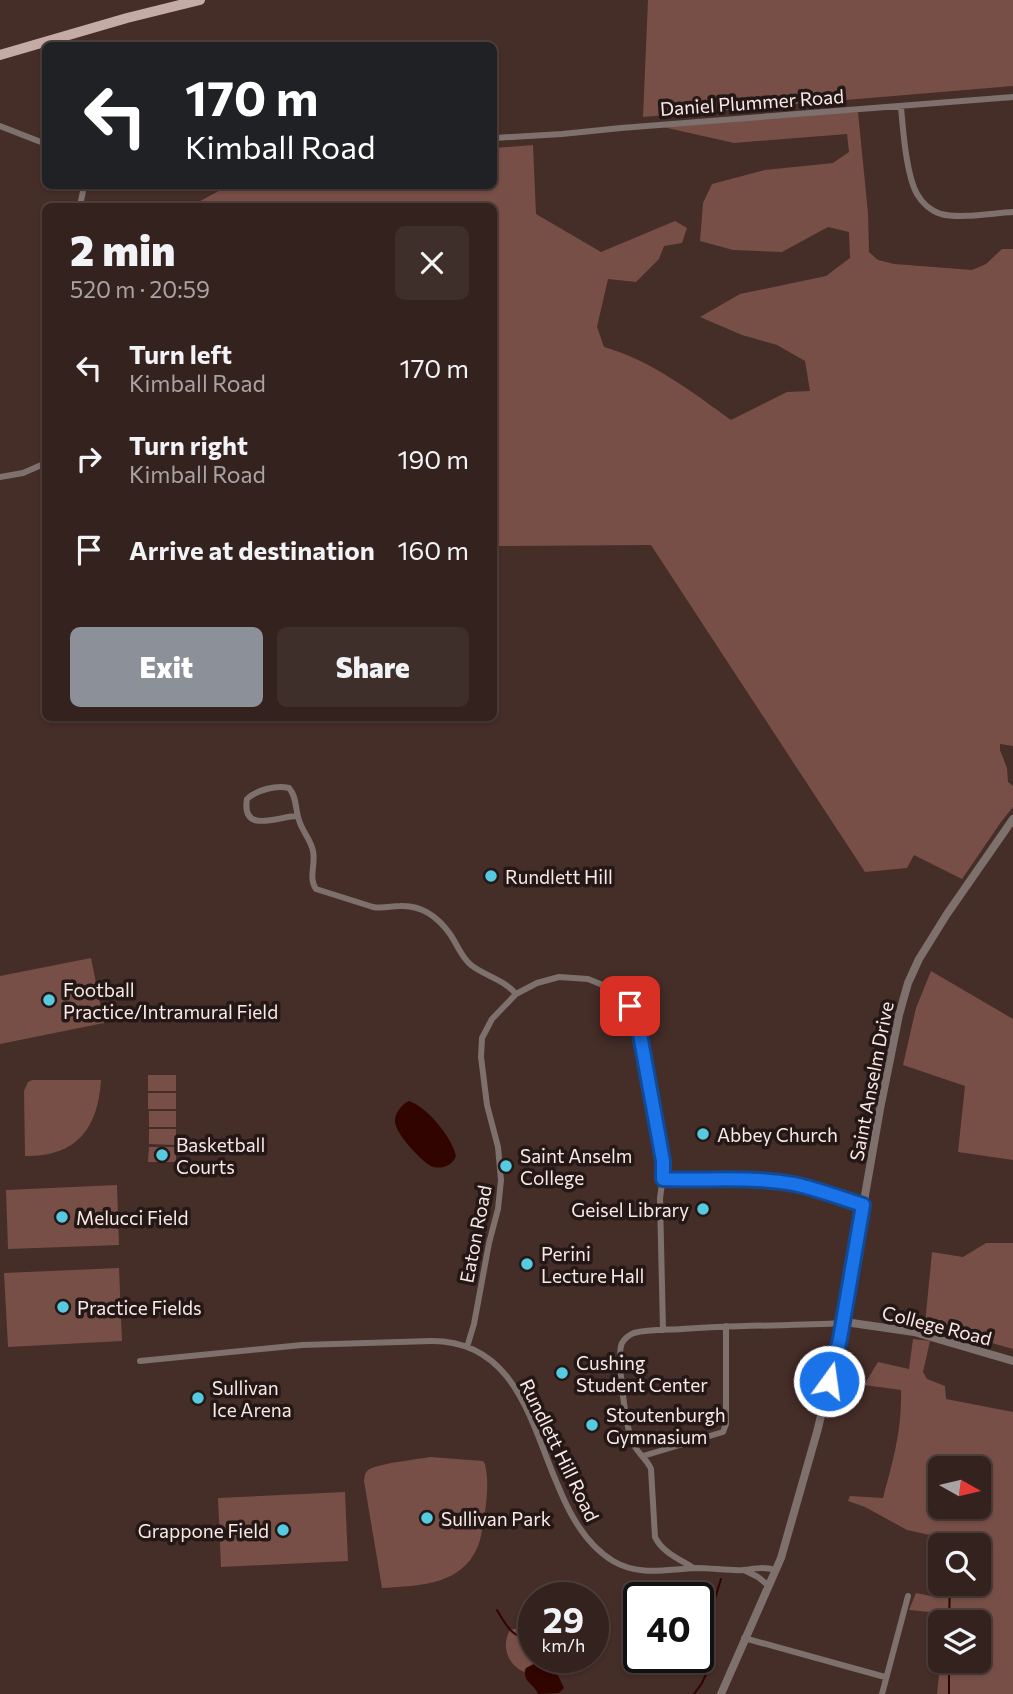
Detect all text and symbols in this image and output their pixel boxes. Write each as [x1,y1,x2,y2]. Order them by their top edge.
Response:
text: 170 m [185,66,318,126]
icon: left [70,70,161,161]
street label: Daniel Plummer Road [659,84,845,120]
text: Kimball Road [185,126,375,166]
text: 2 min [70,223,176,275]
button: close [395,226,469,300]
text: 520 m · 20:59 [70,275,210,303]
text: Turn left [129,338,232,369]
icon: left [70,349,108,387]
text: 170 m [400,352,469,383]
text: Kimball Road [129,369,266,397]
text: Turn right [129,429,248,460]
icon: right [70,440,108,478]
text: 190 m [397,443,469,474]
text: Kimball Road [129,460,266,488]
icon: arrive [70,531,108,569]
text: Arrive at destination [129,534,375,565]
text: 160 m [397,534,469,565]
button: Exit [70,627,263,707]
button: Share [277,627,469,707]
place label: Rundlett Hill [505,865,613,888]
marker: Rundlett Hill [483,868,499,884]
pin [600,976,660,1036]
place label: Football Practice/Intramural Field [63,978,278,1023]
icon: arrive [611,987,649,1025]
marker: Football Practice/Intramural Field [41,992,57,1008]
street label: Saint Anselm Drive [844,999,898,1163]
place label: Abbey Church [717,1123,838,1146]
marker: Abbey Church [695,1126,711,1142]
place label: Basketball Courts [176,1133,265,1178]
place label: Saint Anselm College [520,1144,632,1189]
marker: Basketball Courts [154,1147,170,1163]
marker: Saint Anselm College [498,1158,514,1174]
street label: Eaton Road [454,1183,496,1285]
place label: Geisel Library [571,1198,689,1221]
marker: Geisel Library [695,1201,711,1217]
place label: Melucci Field [76,1206,189,1229]
marker: Melucci Field [54,1209,70,1225]
place label: Perini Lecture Hall [541,1242,644,1287]
marker: Perini Lecture Hall [519,1256,535,1272]
place label: Practice Fields [77,1296,202,1319]
marker: Practice Fields [55,1299,71,1315]
street label: College Road [880,1300,994,1350]
position arrow [792,1344,866,1418]
place label: Cushing Student Center [576,1351,708,1396]
marker: Cushing Student Center [554,1365,570,1381]
street label: Rundlett Hill Road [516,1375,604,1525]
place label: Sullivan Ice Arena [212,1376,292,1421]
marker: Sullivan Ice Arena [190,1390,206,1406]
place label: Stoutenburgh Gymnasium [606,1403,726,1448]
marker: Stoutenburgh Gymnasium [584,1417,600,1433]
north arrow [928,1456,990,1519]
map controls [928,1456,991,1673]
place label: Sullivan Park [441,1507,551,1530]
marker: Sullivan Park [419,1510,435,1526]
place label: Grappone Field [138,1519,269,1542]
marker: Grappone Field [275,1522,291,1538]
button: search [928,1533,991,1596]
speed limit sign: 40 [623,1582,714,1673]
text: 29 [543,1597,584,1640]
button: layers [928,1610,991,1673]
text: km/h [542,1634,585,1656]

